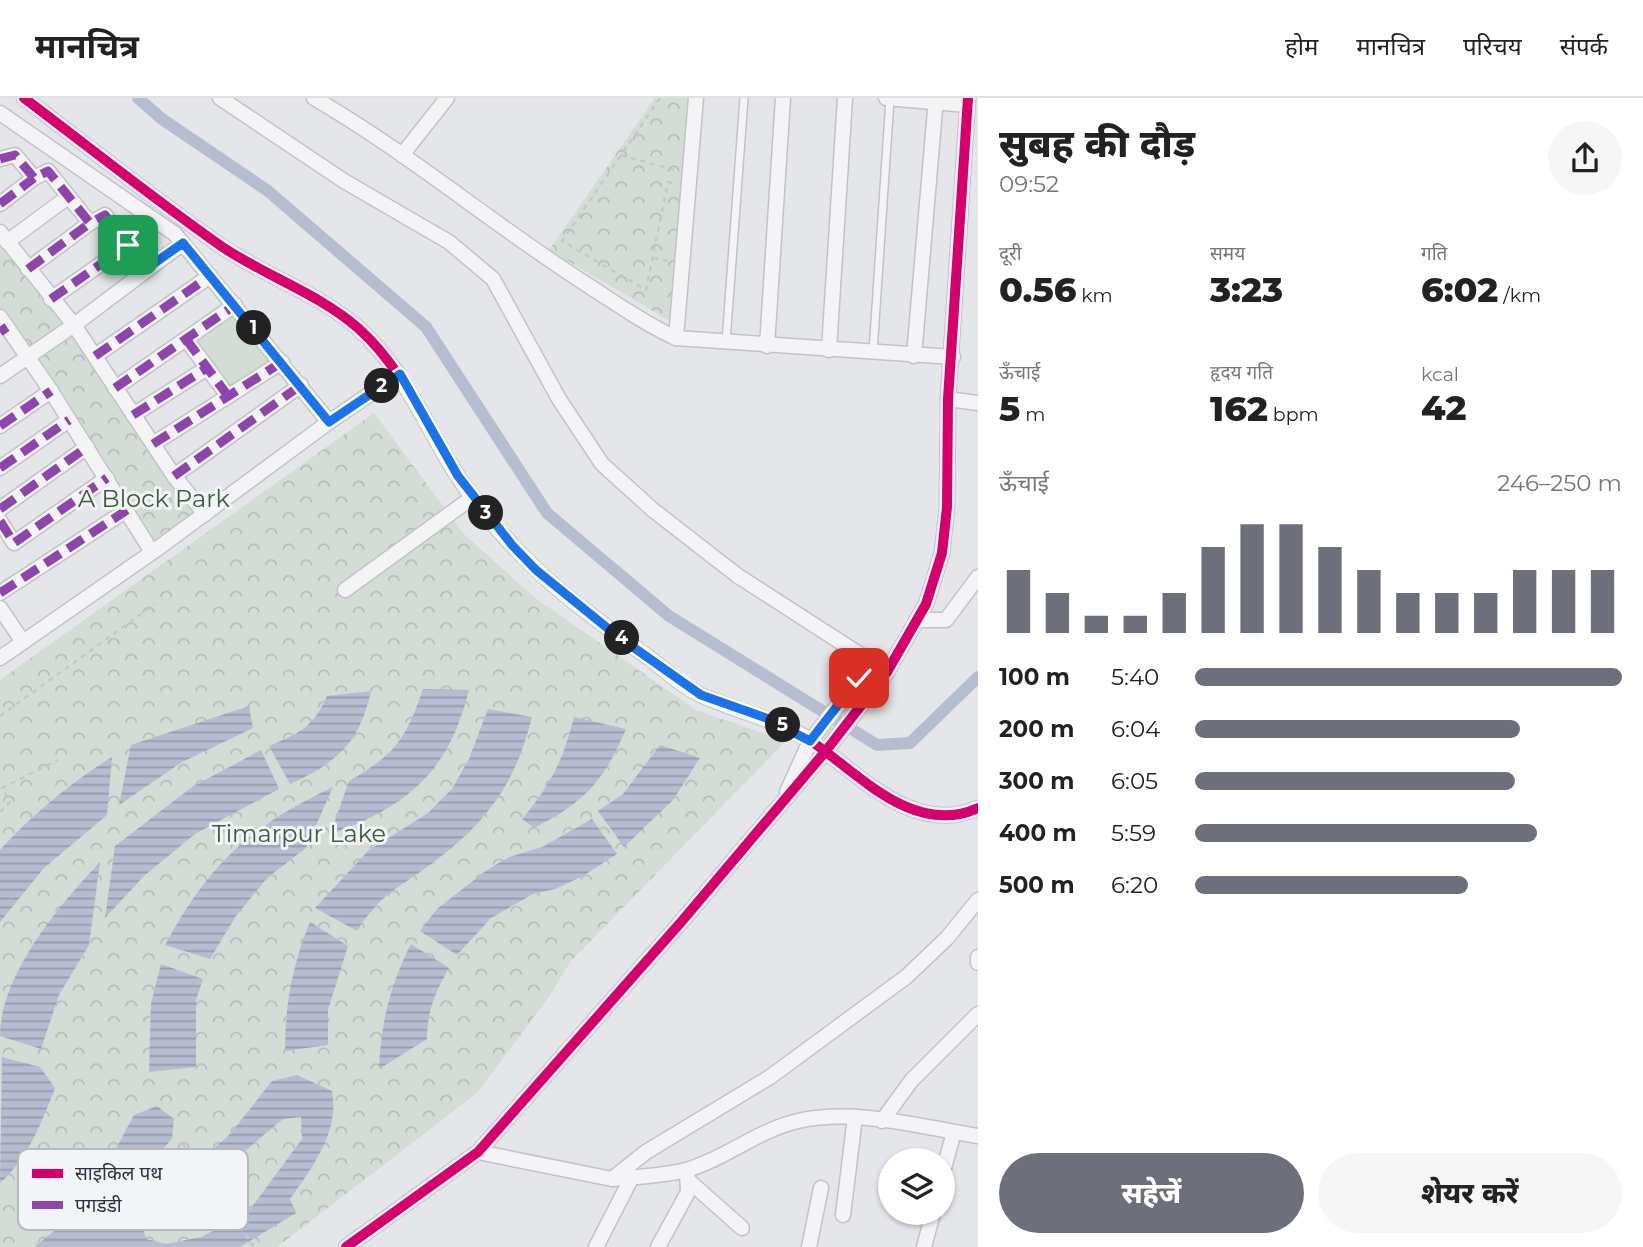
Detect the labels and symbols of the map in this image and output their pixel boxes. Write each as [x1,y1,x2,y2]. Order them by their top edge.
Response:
pin [98,215,158,275]
pin: 1 [236,310,272,345]
pin: 2 [364,368,400,404]
park label: A Block Park [78,484,231,513]
pin: 3 [468,496,504,530]
pin: 4 [604,620,640,656]
pin [829,648,889,708]
pin: 5 [766,708,800,742]
park label: Timarpur Lake [212,819,386,848]
legend [18,1149,248,1230]
text: साइकिल पथ [75,1162,163,1185]
text: पगडंडी [75,1194,123,1217]

